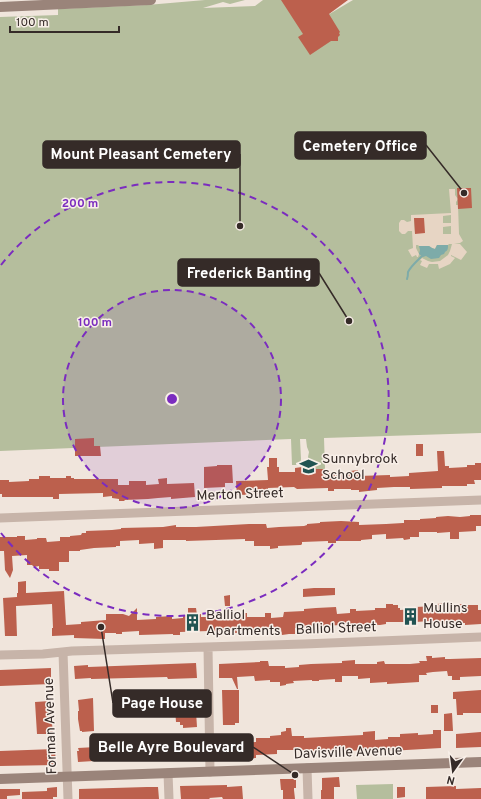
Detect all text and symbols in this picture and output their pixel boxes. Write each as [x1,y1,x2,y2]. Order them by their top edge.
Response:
scale bar [10,8,119,34]
text: 100 m [16,15,49,31]
callout: Cemetery Office [295,132,426,159]
text: Cemetery Office [303,138,417,157]
callout: Mount Pleasant Cemetery [43,141,240,168]
text: Mount Pleasant Cemetery [51,146,232,165]
text: 200 m [62,196,98,212]
callout: Frederick Banting [178,259,319,286]
text: Frederick Banting [187,265,311,284]
text: 100 m [78,315,112,331]
centre of rings [165,392,179,406]
place label: Sunnybrook School [322,451,398,484]
school or university icon: Sunnybrook School [299,457,319,477]
street label: Merton Street [196,485,284,505]
place label: Mullins House [423,600,467,633]
building icon: Mullins House [400,606,420,626]
place label: Balliol Apartments [206,607,281,640]
building icon: Balliol Apartments [183,613,203,633]
street label: Balliol Street [295,619,377,639]
street label: Forman Avenue [41,677,61,775]
callout: Page House [113,690,211,717]
text: Page House [121,695,203,714]
callout: Belle Ayre Boulevard [90,734,253,761]
text: Belle Ayre Boulevard [98,739,244,758]
street label: Davisville Avenue [293,743,403,763]
north arrow [433,751,473,791]
text: N [445,772,456,787]

